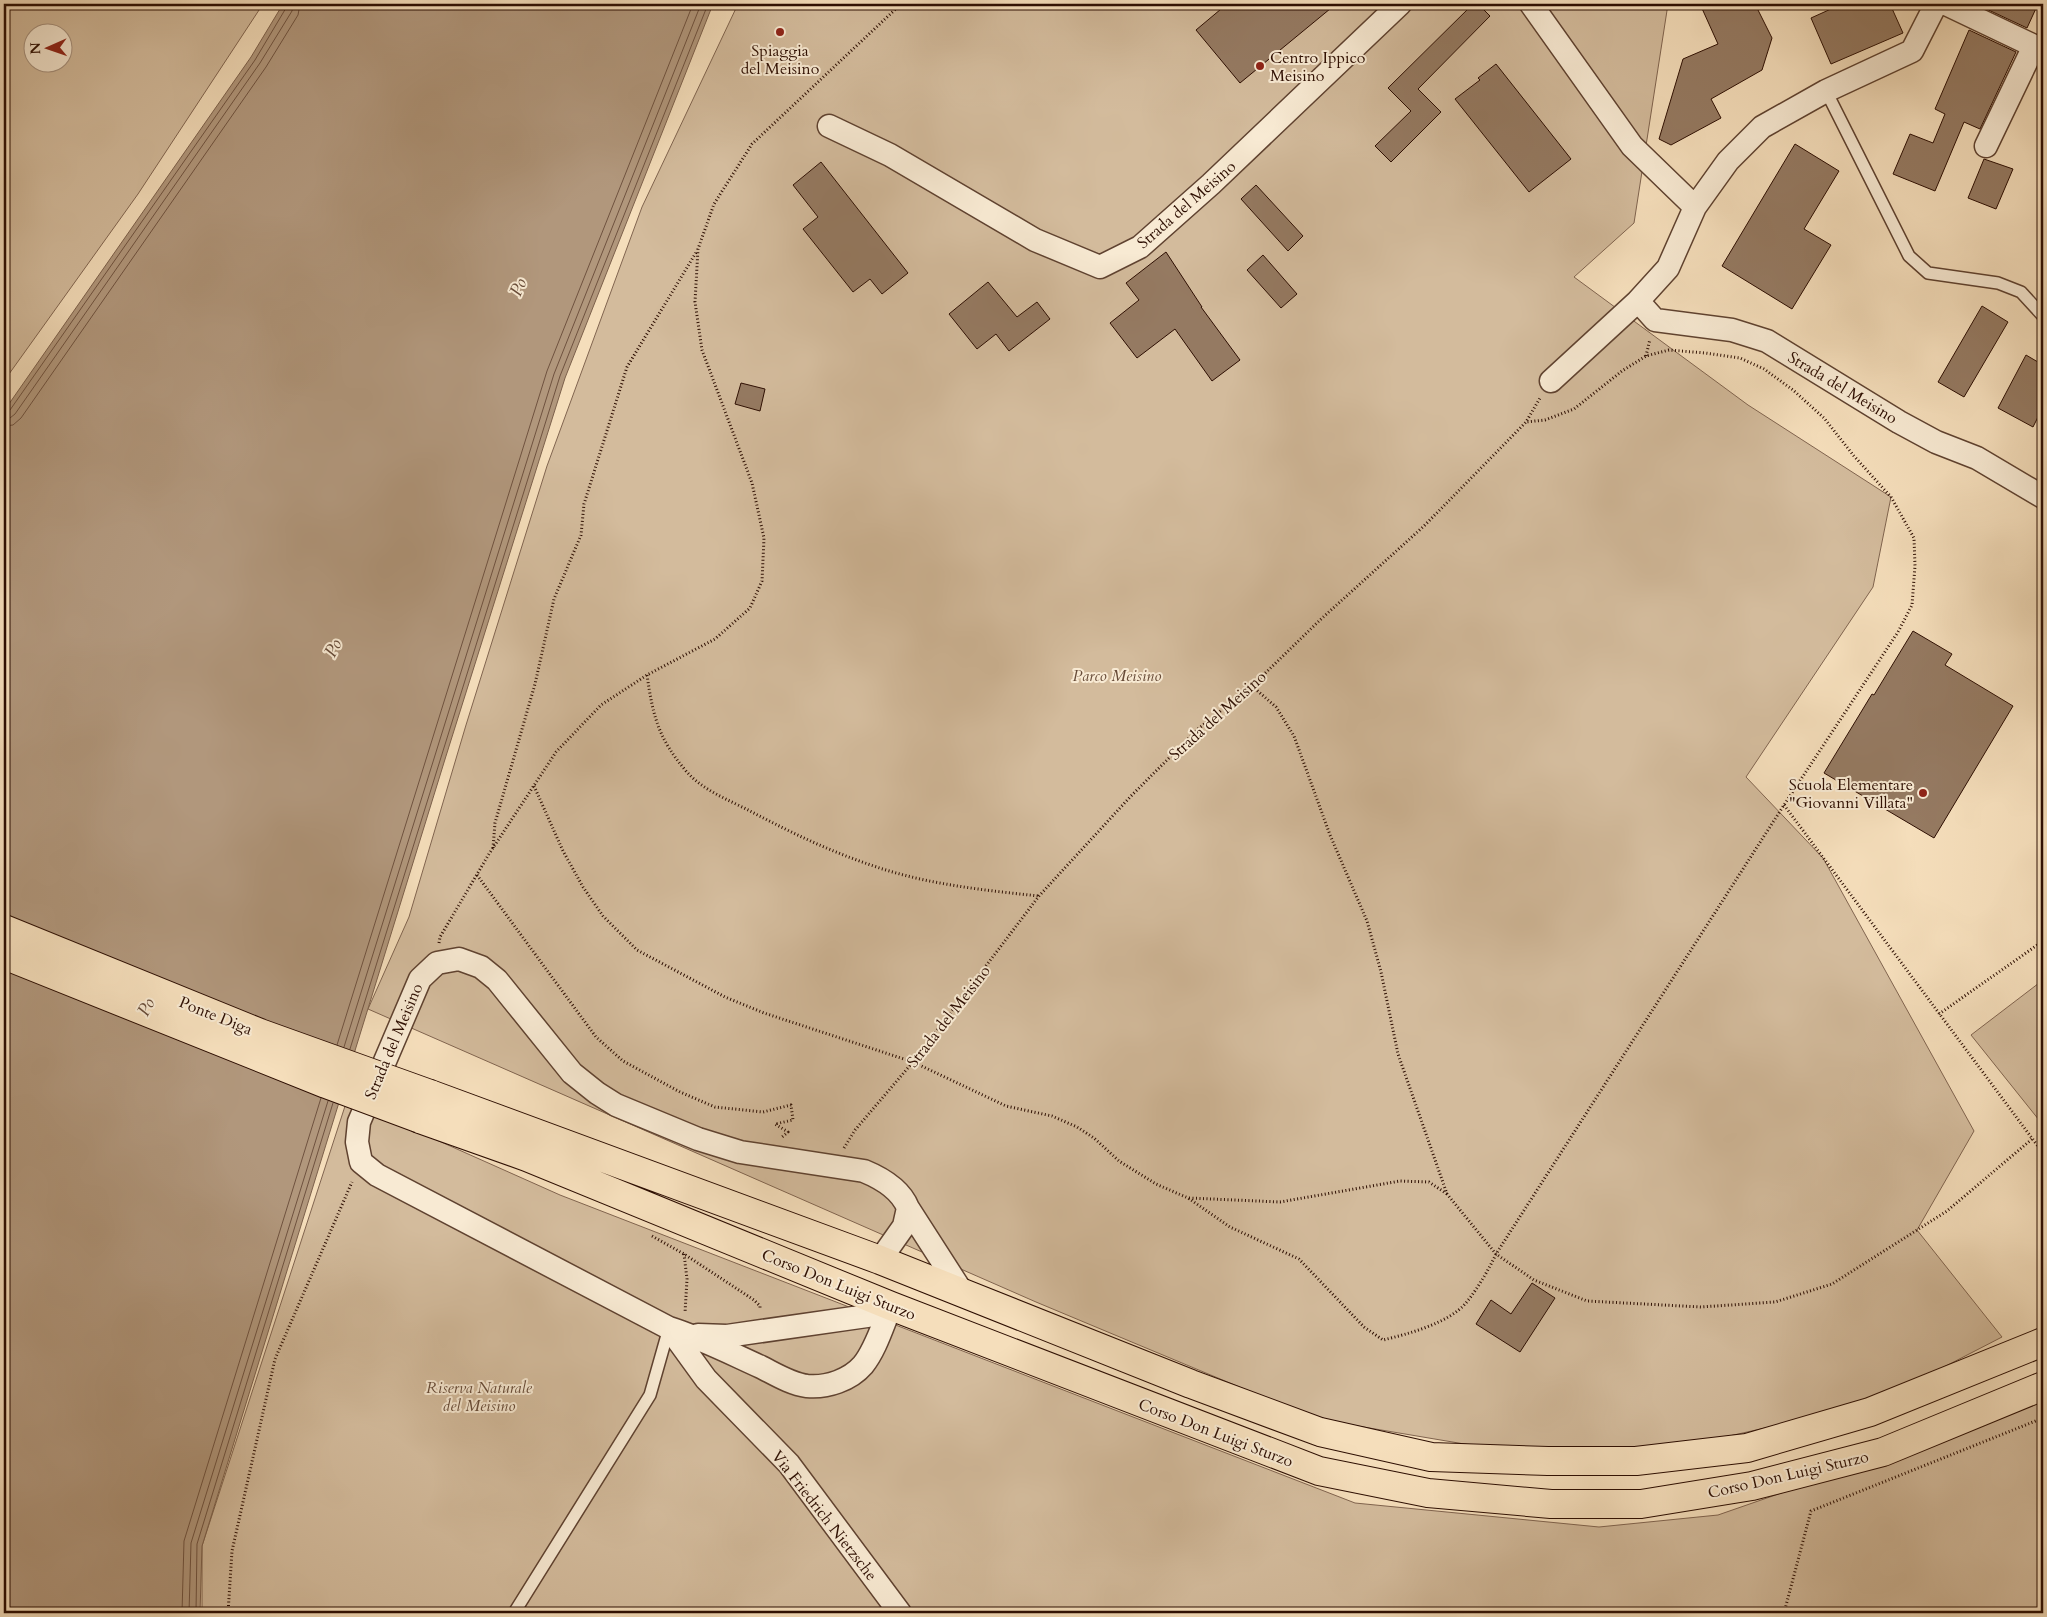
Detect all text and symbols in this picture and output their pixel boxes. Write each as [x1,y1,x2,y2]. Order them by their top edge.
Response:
north arrow [22,22,72,72]
marker: Spiaggia del Meisino [774,26,786,38]
place label: Spiaggia del Meisino [741,40,820,80]
text: N [26,42,45,55]
place label: Centro Ippico Meisino [1270,47,1366,87]
marker: Centro Ippico Meisino [1254,60,1266,72]
street label: Strada del Meisino [1133,156,1241,254]
water label: Po [503,274,533,300]
street label: Strada del Meisino [1784,346,1902,429]
water label: Po [318,635,349,662]
park label: Parco Meisino [1073,665,1162,687]
street label: Strada del Meisino [1164,666,1271,765]
place label: Scuola Elementare "Giovanni Villata" [1789,774,1913,814]
marker: Scuola Elementare "Giovanni Villata" [1917,787,1929,799]
street label: Strada del Meisino [902,961,996,1072]
street label: Strada del Meisino [360,980,428,1103]
street label: Ponte Diga [176,991,256,1041]
water label: Po [131,994,162,1021]
street label: Corso Don Luigi Sturzo [758,1244,919,1326]
park label: Riserva Naturale del Meisino [426,1377,533,1417]
street label: Corso Don Luigi Sturzo [1135,1393,1297,1473]
street label: Via Friedrich Nietzsche [766,1446,882,1585]
street label: Corso Don Luigi Sturzo [1706,1446,1871,1504]

